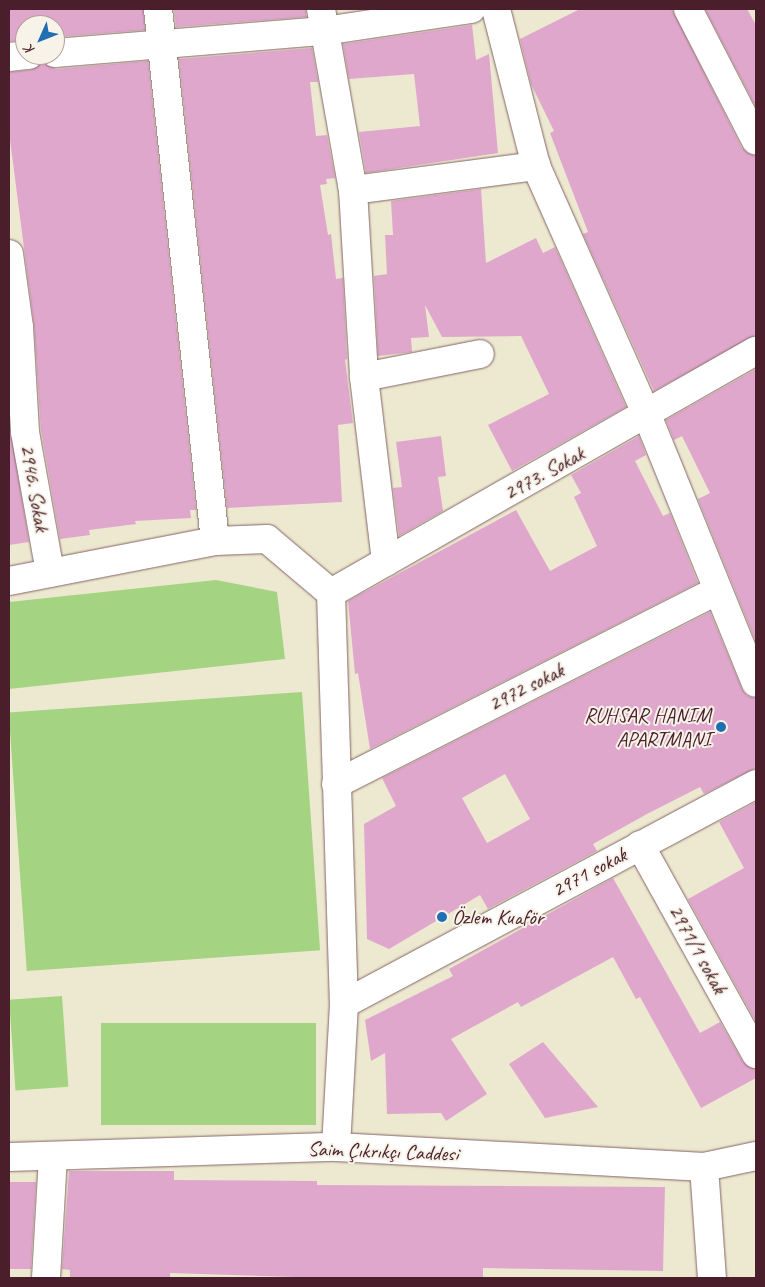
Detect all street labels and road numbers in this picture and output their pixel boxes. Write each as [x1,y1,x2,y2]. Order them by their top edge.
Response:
street label: 2973. Sokak [499,441,589,505]
street label: 2946. Sokak [15,442,55,534]
street label: 2972 sokak [484,657,568,717]
street label: 2971 sokak [547,842,631,902]
street label: 2971/1 sokak [663,900,733,998]
street label: Saim Çıkrıkçı Caddesi [307,1136,459,1166]

